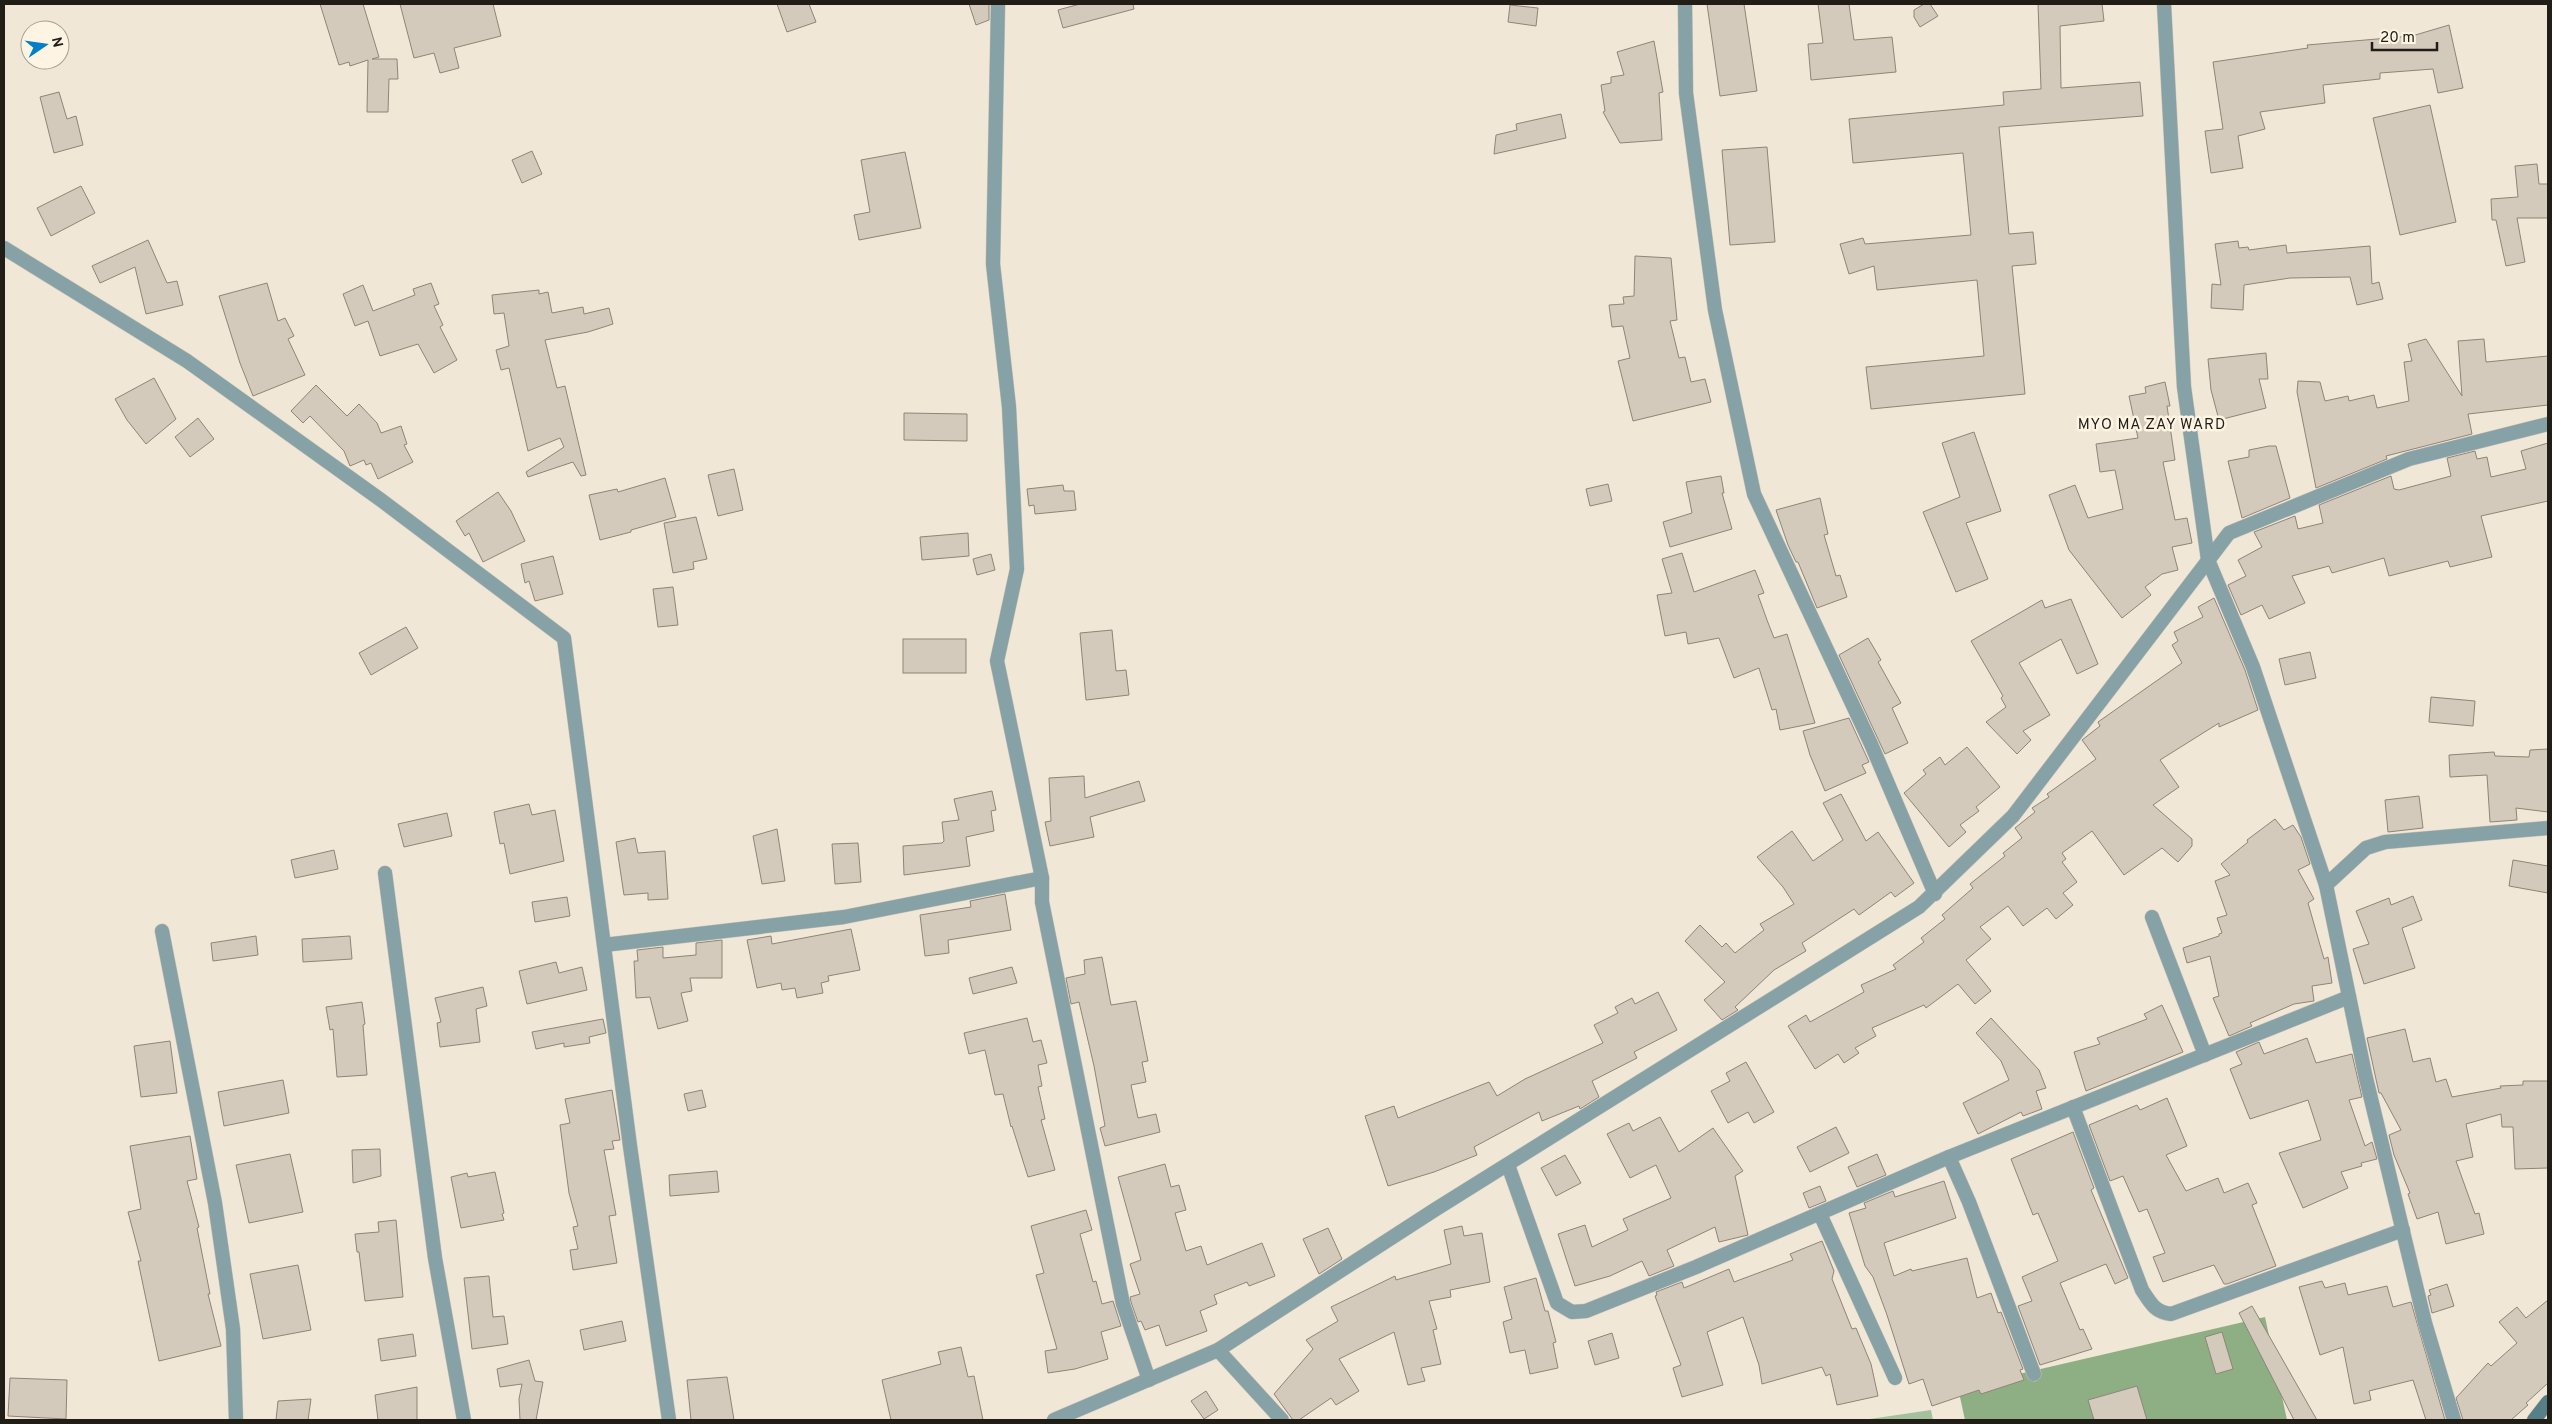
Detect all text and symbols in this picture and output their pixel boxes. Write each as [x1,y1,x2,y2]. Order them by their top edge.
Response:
north arrow [20,20,70,70]
scale bar [2372,20,2437,52]
text: 20 m [2380,29,2415,48]
text: N [47,36,66,49]
district label: MYO MA ZAY WARD [2078,416,2226,435]

